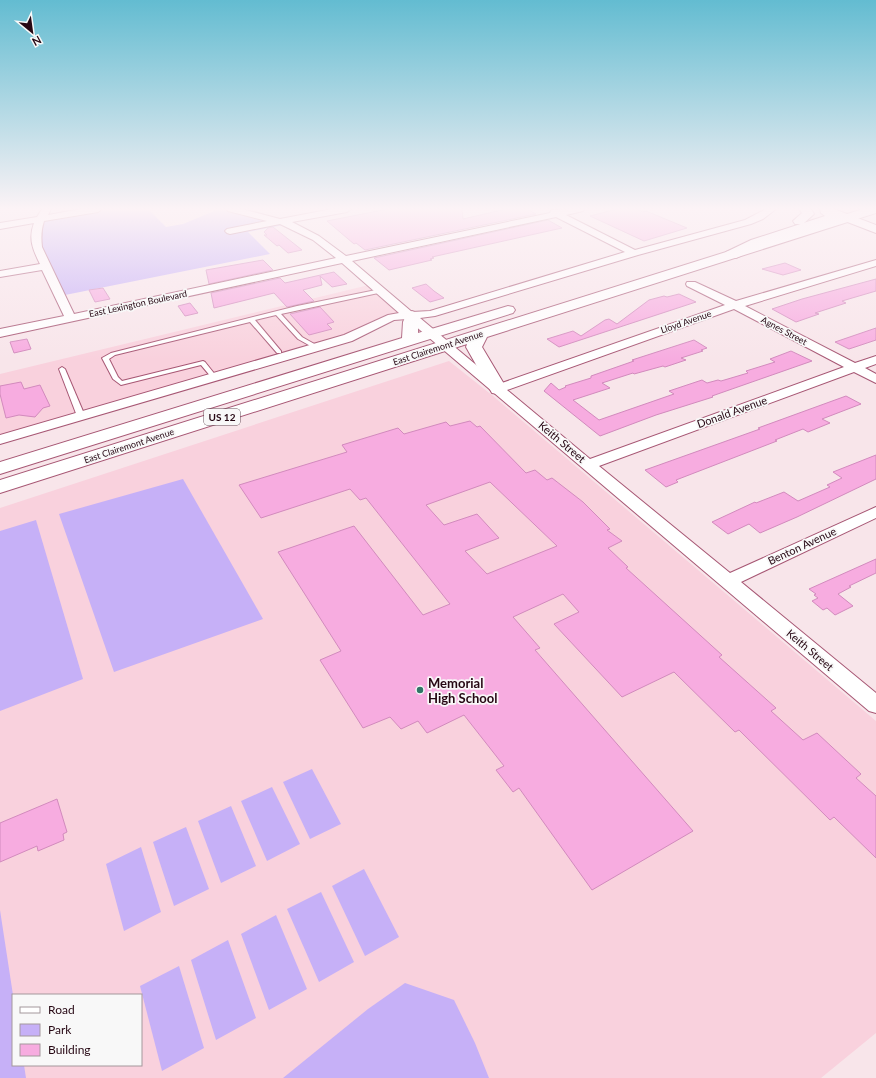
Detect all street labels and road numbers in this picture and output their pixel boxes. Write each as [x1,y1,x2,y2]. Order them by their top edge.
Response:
street label: East Lexington Boulevard [88,288,188,319]
street label: Lloyd Avenue [659,308,713,335]
street label: Agnes Street [759,314,810,348]
street label: East Clairemont Avenue [391,328,485,367]
street label: Donald Avenue [695,393,769,430]
road number: US 12 [204,409,240,425]
street label: Keith Street [536,418,588,465]
street label: East Clairemont Avenue [82,426,176,465]
street label: Benton Avenue [765,524,838,567]
street label: Keith Street [784,626,836,673]

